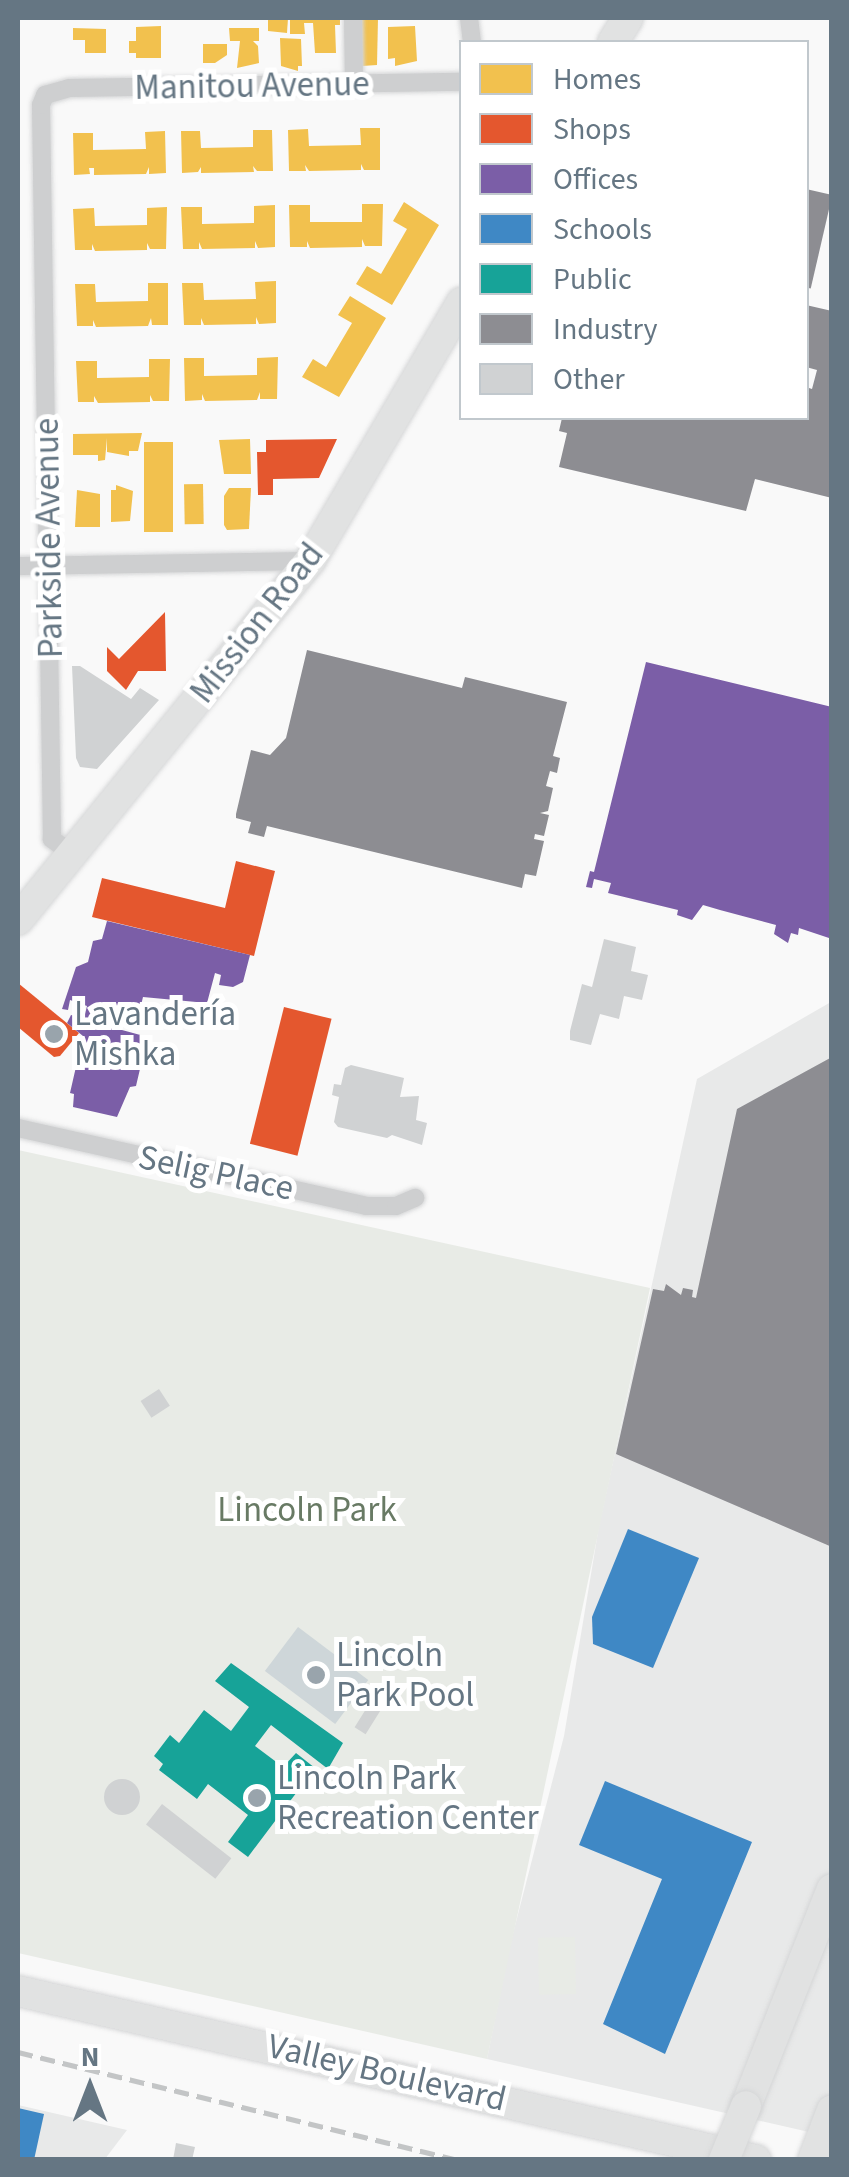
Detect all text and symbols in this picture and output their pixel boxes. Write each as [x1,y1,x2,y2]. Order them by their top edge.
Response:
legend [459,40,809,420]
text: Homes [553,58,641,101]
street label: Manitou Avenue [134,63,370,109]
text: Shops [553,108,631,151]
text: Offices [553,158,638,201]
text: Schools [553,208,652,251]
text: Public [553,258,632,301]
text: Industry [553,308,658,351]
text: Other [553,358,625,401]
street label: Parkside Avenue [26,417,72,659]
street label: Mission Road [181,534,333,712]
place label: Lavandería Mishka [74,993,236,1075]
marker: Lavandería Mishka [43,1023,65,1045]
street label: Selig Place [135,1136,297,1210]
park label: Lincoln Park [217,1489,397,1531]
place label: Lincoln Park Pool [336,1634,474,1716]
marker: Lincoln Park Pool [305,1664,327,1686]
place label: Lincoln Park Recreation Center [277,1757,539,1839]
marker: Lincoln Park Recreation Center [246,1787,268,1809]
street label: Valley Boulevard [264,2025,510,2121]
north arrow [40,2037,140,2137]
text: N [81,2037,99,2077]

